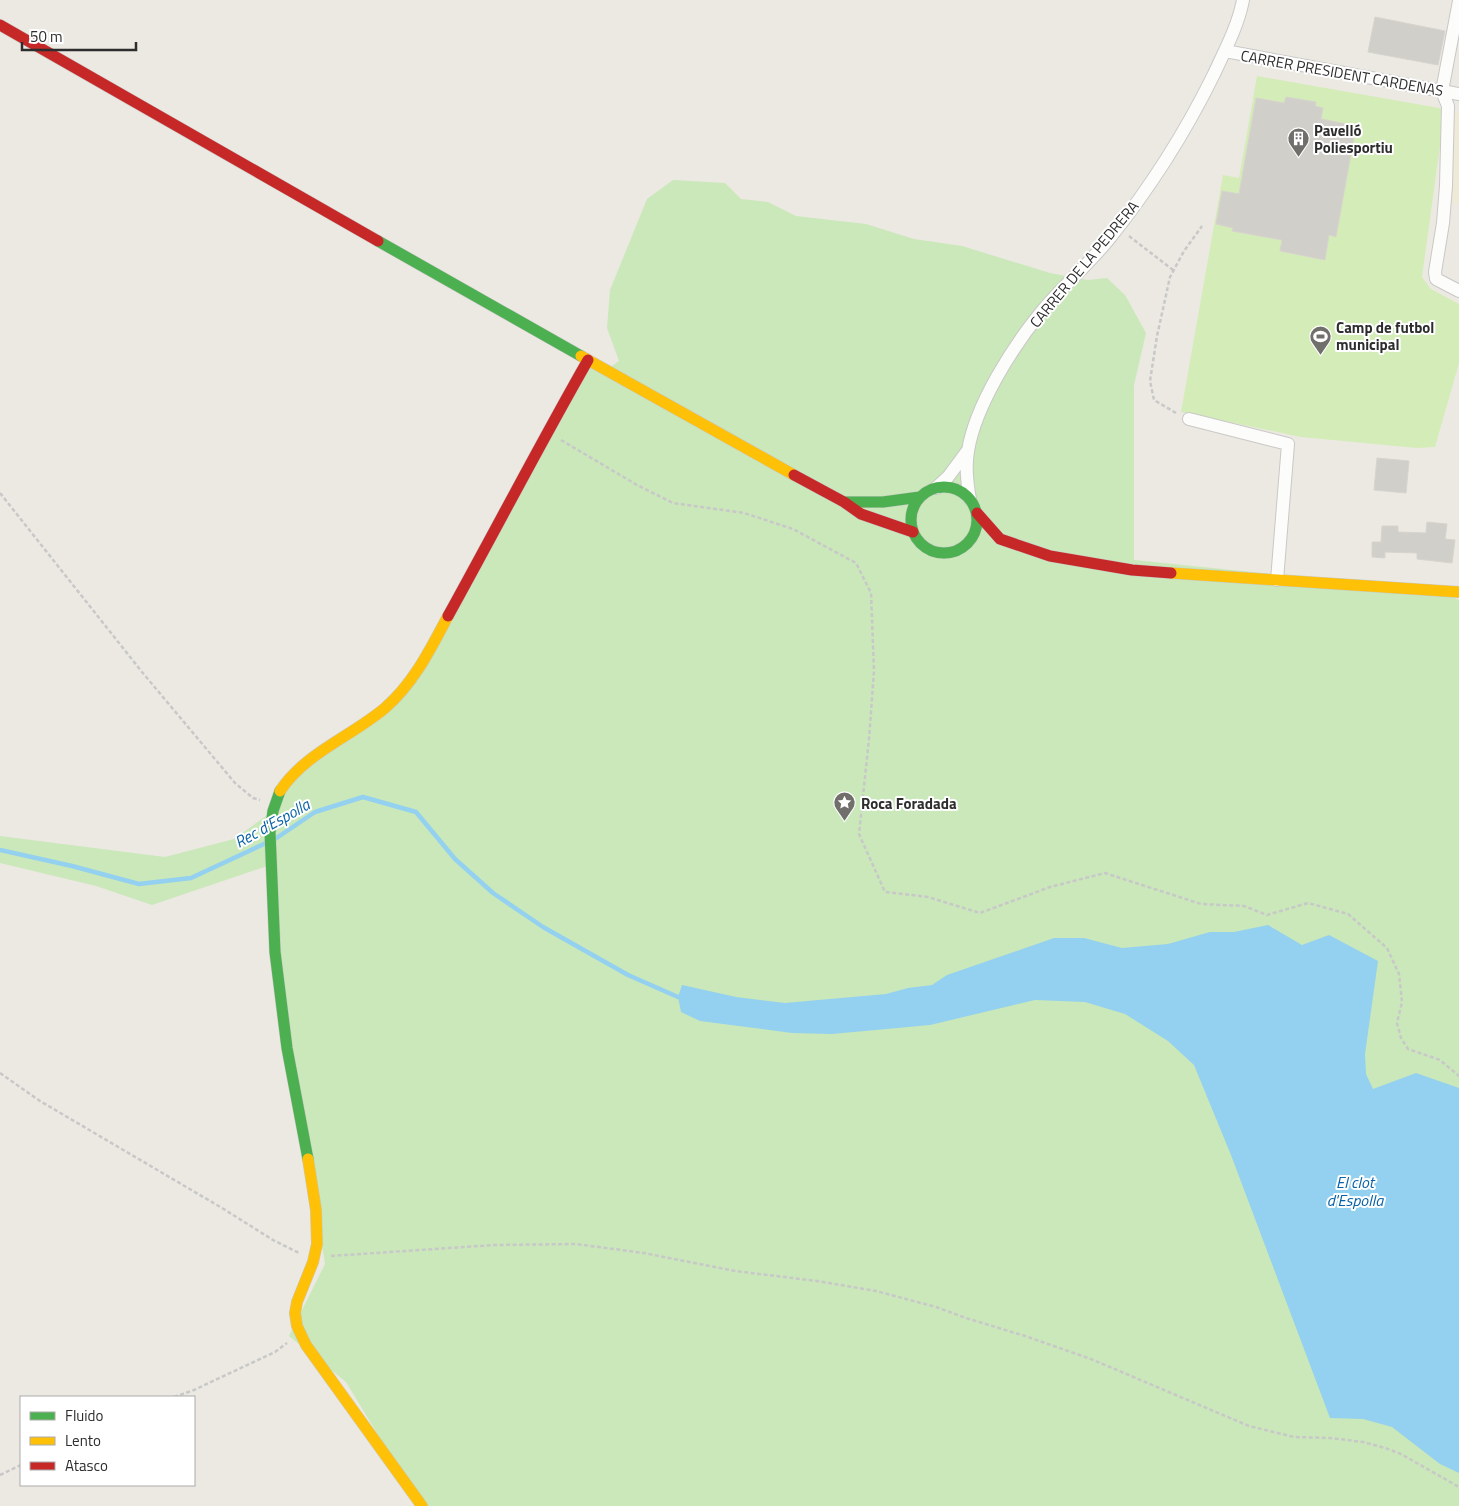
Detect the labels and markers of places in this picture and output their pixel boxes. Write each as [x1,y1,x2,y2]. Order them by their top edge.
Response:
place label: Pavelló Poliesportiu [1314,119,1393,159]
building icon: Pavelló Poliesportiu [1286,127,1310,158]
place label: Camp de futbol municipal [1336,316,1434,356]
sports icon: Camp de futbol municipal [1308,324,1332,355]
place icon: Roca Foradada [833,791,857,822]
place label: Roca Foradada [861,792,957,815]

